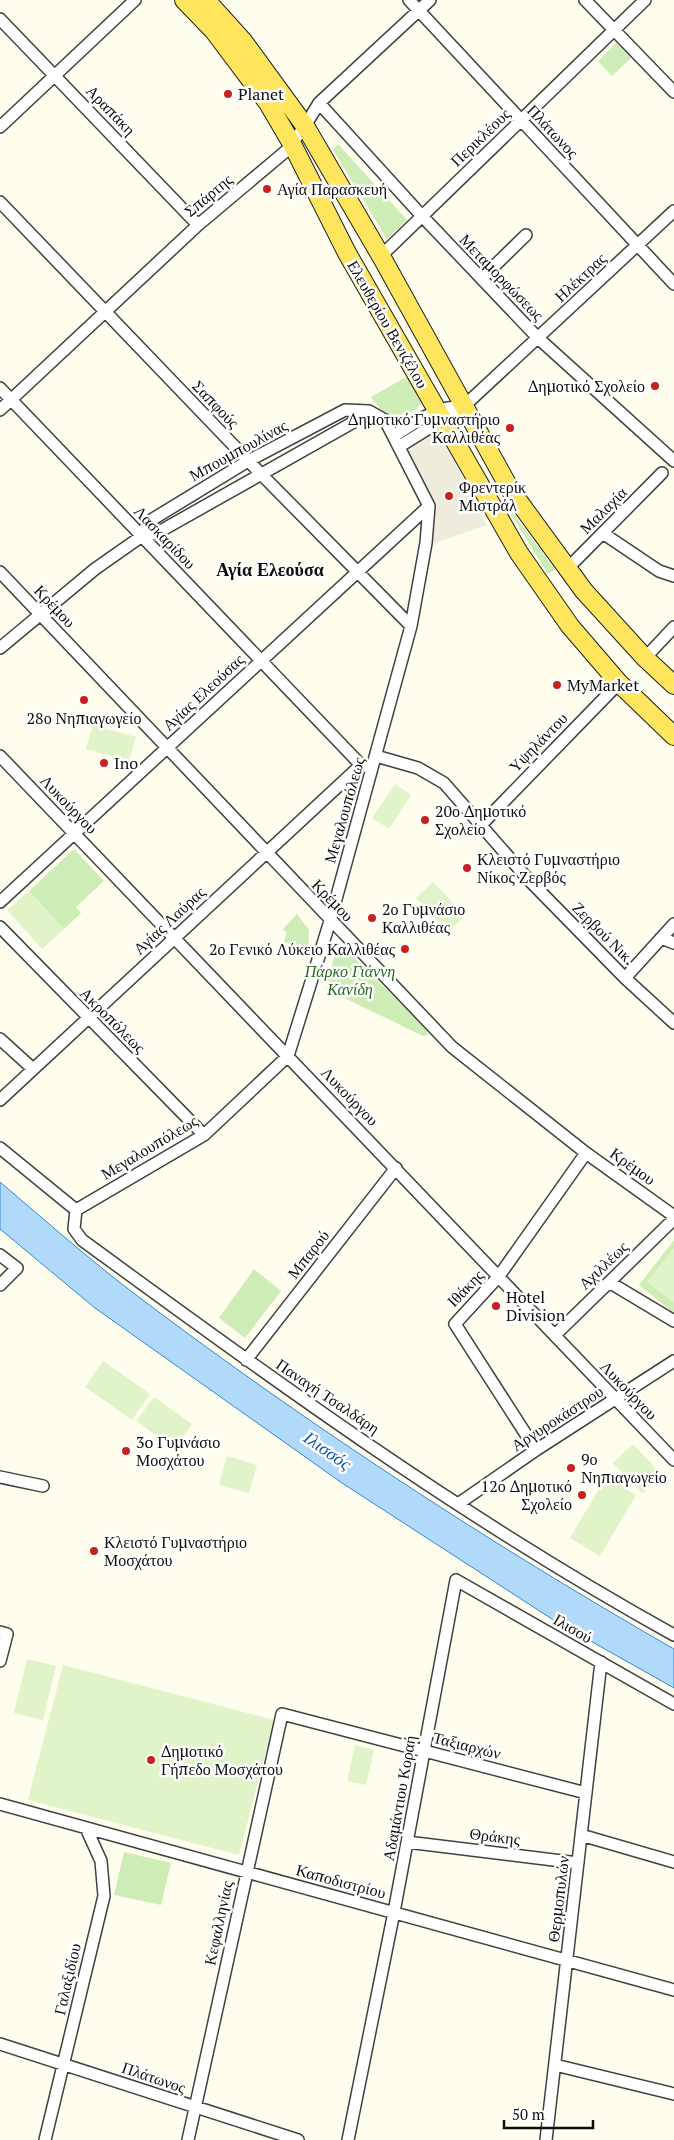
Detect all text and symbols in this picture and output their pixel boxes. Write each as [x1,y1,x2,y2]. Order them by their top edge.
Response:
street label: Αραπάκη [81,80,141,140]
place label: Planet [238,83,284,105]
marker: Planet [222,88,234,100]
street label: Πλάτωνος [522,99,584,163]
street label: Περικλέους [445,102,515,171]
street label: Σπάρτης [179,168,237,222]
place label: Αγία Παρασκευή [277,178,387,200]
marker: Αγία Παρασκευή [261,183,273,195]
street label: Μεταμορφώσεως [455,229,550,326]
street label: Ηλέκτρας [549,247,611,307]
street label: Ελευθερίου Βενιζέλου [342,256,434,392]
street label: Σαπφούς [188,375,245,433]
place label: Δημοτικό Σχολείο [528,375,645,397]
marker: Δημοτικό Σχολείο [649,380,661,392]
place label: Δημοτικό Γυμναστήριο Καλλιθέας [348,408,501,448]
street label: Μπουμπουλίνας [185,414,292,486]
marker: Δημοτικό Γυμναστήριο Καλλιθέας [504,422,516,434]
place label: Φρεντερίκ Μιστράλ [459,476,526,516]
street label: Μαλαχία [575,481,632,538]
marker: Φρεντερίκ Μιστράλ [443,490,455,502]
street label: Λασκαρίδου [129,500,201,574]
district label: Αγία Ελεούσα [216,557,324,581]
street label: Κρέμου [29,580,81,632]
street label: Αγίας Ελεούσας [157,648,249,735]
place label: MyMarket [567,674,639,696]
marker: MyMarket [551,679,563,691]
marker: 28ο Νηπιαγωγείο [78,694,90,706]
place label: 28ο Νηπιαγωγείο [27,707,141,729]
street label: Υψηλάντου [504,707,572,777]
place label: Ino [114,752,138,774]
street label: Μεγαλουπόλεως [318,754,370,866]
marker: Ino [98,757,110,769]
street label: Λυκούργου [35,770,103,838]
place label: 20ο Δημοτικό Σχολείο [435,800,526,840]
marker: 20ο Δημοτικό Σχολείο [419,814,431,826]
place label: Κλειστό Γυμναστήριο Νίκος Ζερβός [477,848,620,888]
marker: Κλειστό Γυμναστήριο Νίκος Ζερβός [461,862,473,874]
street label: Κρέμου [307,874,359,926]
street label: Αγίας Λαύρας [128,880,210,959]
street label: Ζερβού Νικ. [568,897,640,969]
place label: 2ο Γυμνάσιο Καλλιθέας [382,898,465,938]
marker: 2ο Γυμνάσιο Καλλιθέας [366,912,378,924]
place label: 2ο Γενικό Λύκειο Καλλιθέας [209,938,396,960]
marker: 2ο Γενικό Λύκειο Καλλιθέας [399,943,411,955]
park label: Πάρκο Γιάννη Κανίδη [304,960,395,1000]
street label: Ακροπόλεως [75,982,151,1058]
street label: Λυκούργου [316,1062,384,1130]
street label: Μεγαλουπόλεως [97,1109,202,1185]
street label: Κρέμου [606,1142,660,1190]
street label: Μπαρού [282,1225,334,1283]
street label: Αχιλλέως [573,1235,633,1294]
street label: Ιθάκης [442,1264,489,1312]
place label: Hotel Division [506,1286,566,1326]
marker: Hotel Division [490,1300,502,1312]
street label: Παναγή Τσαλδάρη [272,1353,384,1439]
street label: Λυκούργου [595,1356,663,1424]
street label: Αργυροκάστρου [507,1380,607,1456]
water label: Ιλισσός [299,1424,357,1475]
place label: 3o Γυμνάσιο Μοσχάτου [136,1431,220,1471]
marker: 3o Γυμνάσιο Μοσχάτου [120,1445,132,1457]
place label: 9ο Νηπιαγωγείο [581,1448,667,1488]
marker: 9ο Νηπιαγωγείο [565,1462,577,1474]
place label: 12ο Δημοτικό Σχολείο [481,1475,572,1515]
marker: 12ο Δημοτικό Σχολείο [576,1489,588,1501]
place label: Κλειστό Γυμναστήριο Μοσχάτου [104,1531,247,1571]
marker: Κλειστό Γυμναστήριο Μοσχάτου [88,1545,100,1557]
street label: Ιλισού [549,1608,597,1648]
street label: Ταξιαρχών [431,1726,503,1764]
street label: Αδαμάντιου Κοραή [377,1733,421,1863]
place label: Δημοτικό Γήπεδο Μοσχάτου [161,1740,283,1780]
marker: Δημοτικό Γήπεδο Μοσχάτου [145,1754,157,1766]
street label: Θράκης [469,1822,522,1850]
street label: Θερμοπυλών [542,1855,574,1943]
street label: Καποδιστρίου [294,1858,388,1904]
street label: Κεφαλληνίας [198,1878,238,1967]
street label: Γαλαξιδίου [48,1941,86,2017]
street label: Πλάτωνος [119,2056,190,2098]
scale bar [504,2098,593,2130]
text: 50 m [512,2104,545,2124]

